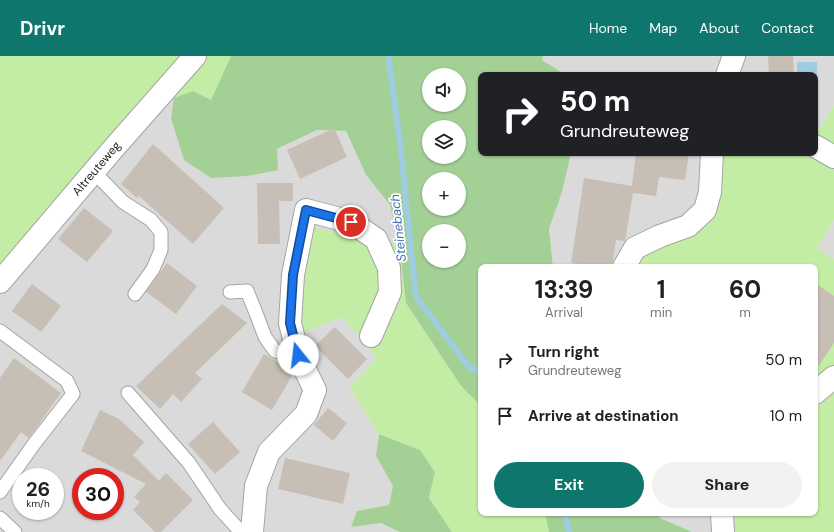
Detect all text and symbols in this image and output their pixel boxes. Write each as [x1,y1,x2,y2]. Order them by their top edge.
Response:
text: Drivr [20,16,65,41]
text: Home [589,19,627,37]
text: Map [649,19,677,37]
text: About [699,19,739,37]
text: Contact [761,19,814,37]
map controls [422,68,466,268]
button: sound [422,68,466,112]
text: 50 m [560,83,630,120]
icon: right [494,88,546,140]
text: Grundreuteweg [560,119,689,143]
button: layers [422,120,466,164]
street label: Altreuteweg [69,138,124,199]
button: + [422,172,466,216]
water label: Steinebach [386,193,410,263]
pin [334,205,368,239]
icon: arrive [340,211,362,233]
button: − [422,224,466,268]
text: 13:39 [535,274,593,305]
text: 1 [657,274,666,305]
text: 60 [729,274,761,305]
text: Arrival [545,304,583,321]
text: min [650,304,672,321]
text: m [739,304,751,321]
position arrow [277,334,319,376]
text: Turn right [528,342,599,362]
icon: right [494,349,516,371]
text: 50 m [765,350,802,370]
text: Grundreuteweg [528,362,621,379]
icon: arrive [494,405,516,427]
text: Arrive at destination [528,406,679,426]
text: 10 m [770,406,802,426]
button: Exit [494,462,644,508]
button: Share [652,462,802,508]
speed limit sign: 30 [72,468,124,520]
text: 26 [26,476,50,502]
text: km/h [26,497,50,510]

